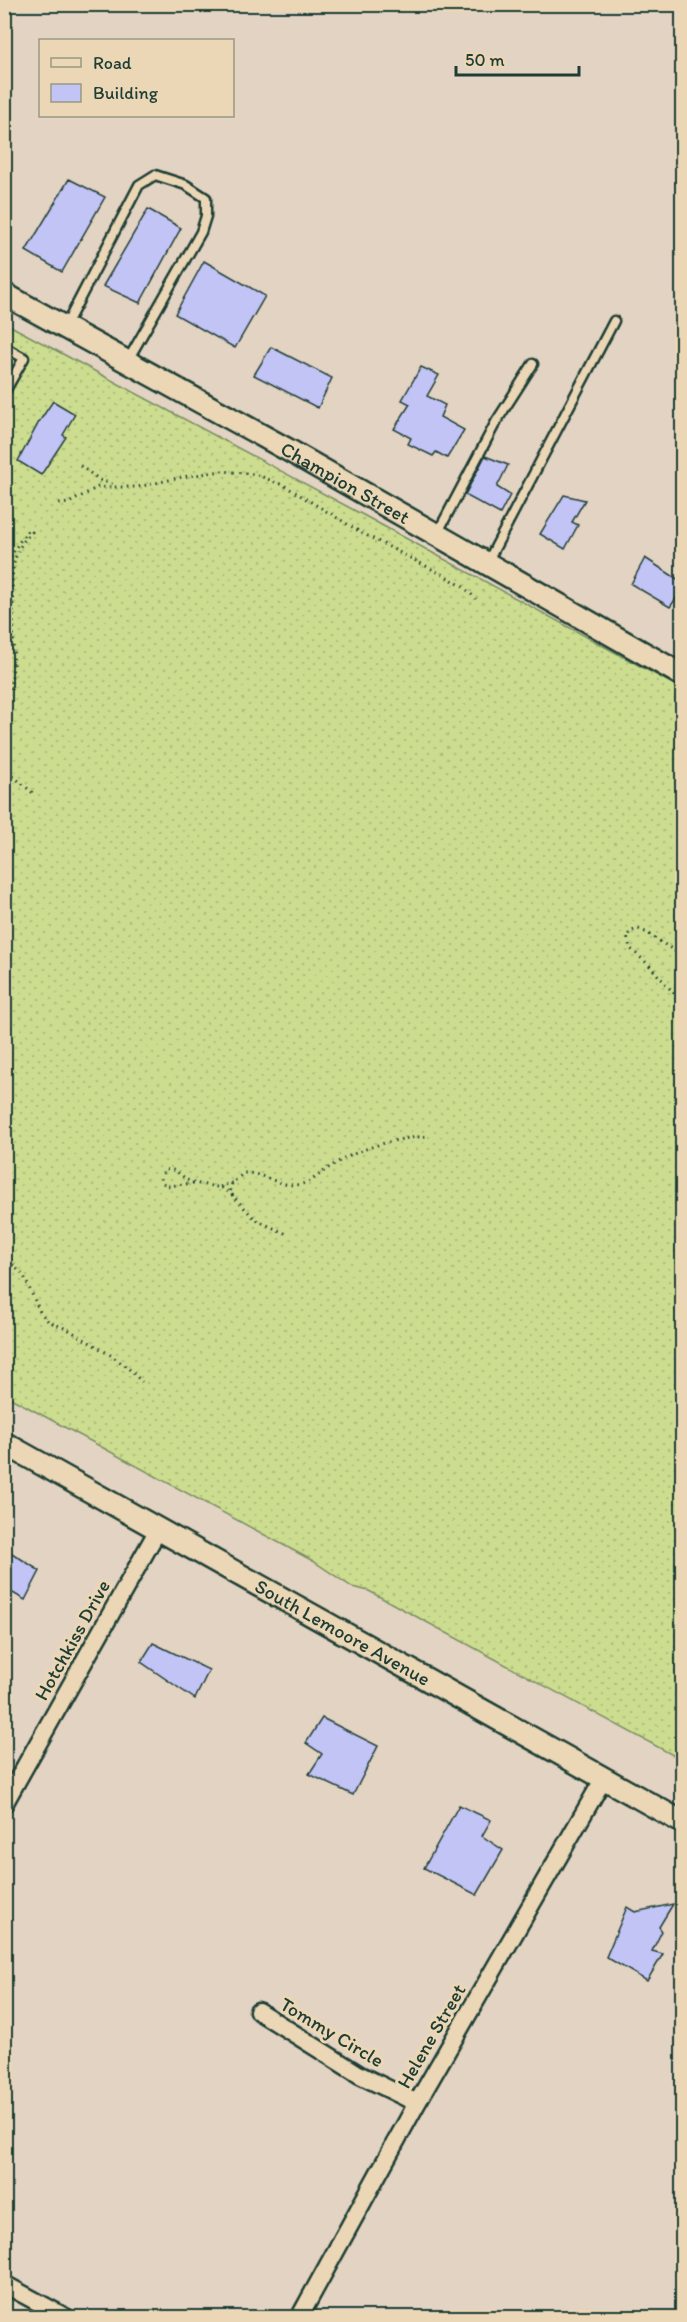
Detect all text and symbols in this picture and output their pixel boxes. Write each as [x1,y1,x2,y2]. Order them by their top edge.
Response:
legend [39,39,234,117]
scale bar [456,39,579,77]
text: 50 m [465,49,505,71]
text: Road [93,52,132,74]
text: Building [93,82,159,104]
street label: Champion Street [276,436,414,529]
street label: South Lemoore Avenue [251,1574,435,1691]
street label: Hotchkiss Drive [29,1576,115,1704]
street label: Helene Street [391,1979,471,2092]
street label: Tommy Circle [276,1992,388,2072]

